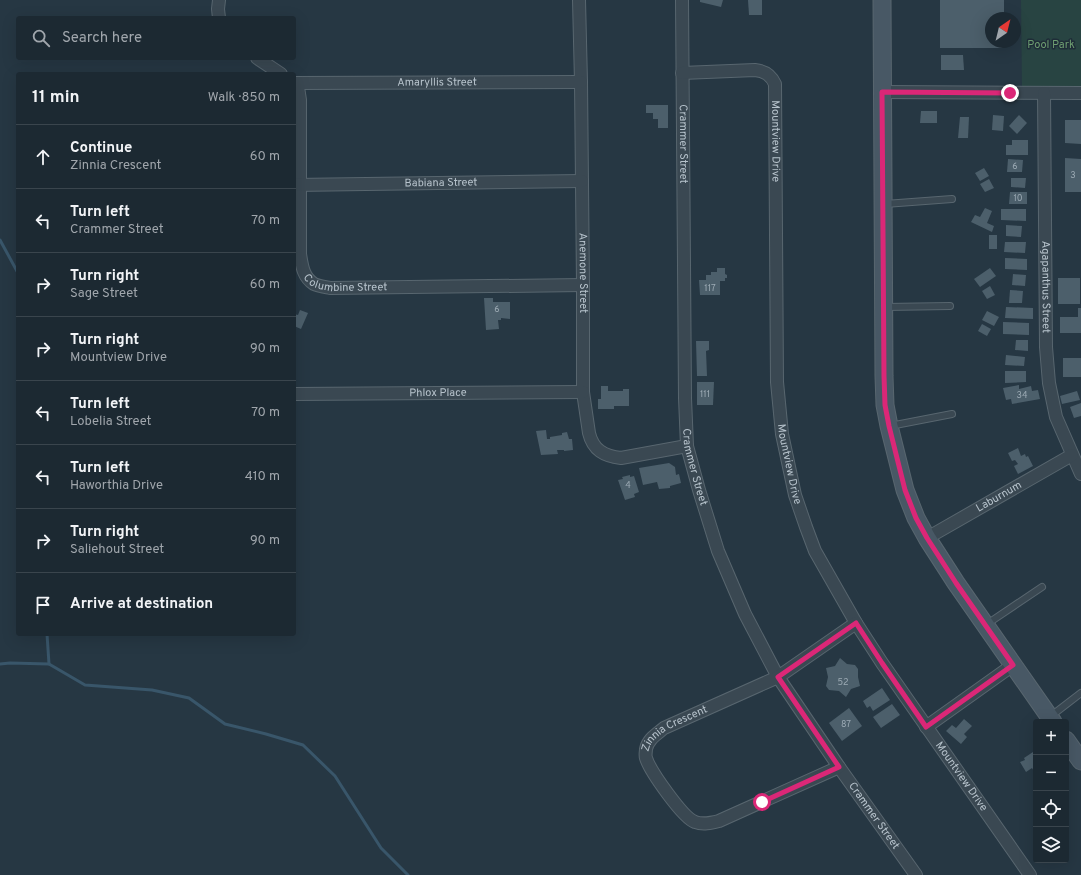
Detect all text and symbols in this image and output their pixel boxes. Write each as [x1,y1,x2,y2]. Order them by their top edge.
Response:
north arrow [985,12,1021,48]
search box [16,16,296,60]
icon: search [30,27,52,49]
text: Search here [62,29,142,48]
park label: Pool Park [1027,38,1075,52]
street label: Amaryllis Street [397,75,477,90]
route end [1001,84,1019,102]
text: 11 min [32,87,80,109]
text: Walk · 850 m [208,90,280,106]
street label: Mountview Drive [768,100,783,182]
street label: Crammer Street [676,104,690,184]
text: Continue [70,139,132,158]
icon: ahead [32,146,54,168]
text: 60 m [250,149,280,165]
text: Zinnia Crescent [70,158,162,174]
house number: 6 [1012,161,1018,172]
house number: 3 [1070,170,1076,181]
street label: Babiana Street [404,175,478,190]
house number: 10 [1013,193,1023,204]
text: Turn left [70,203,130,222]
icon: left [32,210,54,232]
text: 70 m [251,213,280,229]
text: Crammer Street [70,222,164,238]
street label: Anemone Street [575,233,590,313]
street label: Agapanthus Street [1038,241,1053,333]
text: Turn right [70,267,139,286]
street label: Columbine Street [300,271,387,295]
icon: right [32,274,54,296]
text: 60 m [250,277,280,293]
house number: 117 [704,283,716,294]
text: Sage Street [70,286,138,302]
house number: 6 [494,304,500,315]
text: Turn right [70,331,139,350]
icon: right [32,338,54,360]
text: 90 m [250,341,280,357]
text: Mountview Drive [70,350,167,366]
street label: Phlox Place [409,386,467,400]
house number: 111 [700,389,710,400]
house number: 34 [1016,390,1028,401]
text: Turn left [70,395,130,414]
icon: left [32,402,54,424]
text: 70 m [251,405,280,421]
text: Lobelia Street [70,414,151,430]
street label: Mountview Drive [774,423,805,506]
street label: Crammer Street [679,428,710,507]
text: Turn left [70,459,130,478]
icon: left [32,466,54,488]
text: 410 m [245,469,280,485]
text: Haworthia Drive [70,478,163,494]
street label: Laburnum [974,478,1024,515]
house number: 4 [625,480,631,491]
text: Turn right [70,523,139,542]
icon: right [32,530,54,552]
text: 90 m [250,533,280,549]
text: Saliehout Street [70,542,164,558]
icon: arrive [32,594,54,616]
text: Arrive at destination [70,595,213,614]
house number: 52 [837,677,849,688]
street label: Zinnia Crescent [639,702,710,753]
house number: 87 [841,719,851,730]
map controls [1033,719,1069,863]
button: + [1033,719,1069,755]
street label: Mountview Drive [932,739,991,814]
button: − [1033,755,1069,791]
street label: Crammer Street [845,780,903,852]
button: locate [1033,791,1069,827]
route start [753,793,771,811]
button: layers [1033,827,1069,863]

